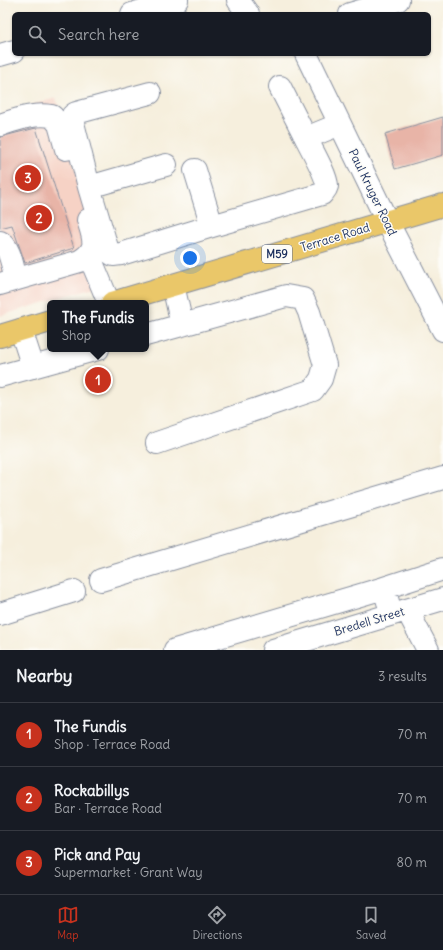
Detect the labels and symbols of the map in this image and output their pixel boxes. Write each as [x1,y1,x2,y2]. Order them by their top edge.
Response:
street label: Paul Kruger Road [346,146,400,238]
pin: 3 [15,163,41,193]
pin: 2 [26,203,52,233]
street label: Terrace Road [299,219,371,255]
road number: M59 [262,245,292,263]
your location [180,248,200,268]
pin: 1 [85,365,111,395]
street label: Bredell Street [332,603,406,639]

